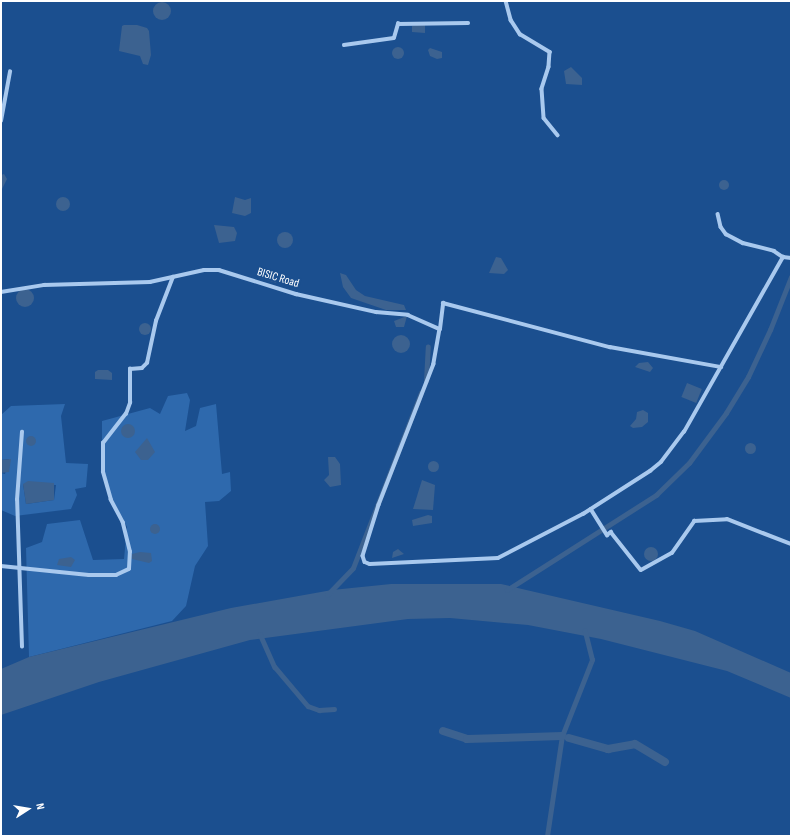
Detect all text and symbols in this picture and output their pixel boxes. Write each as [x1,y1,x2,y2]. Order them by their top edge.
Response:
street label: BISIC Road [255,265,301,291]
north arrow [8,789,48,829]
text: N [33,802,47,811]

